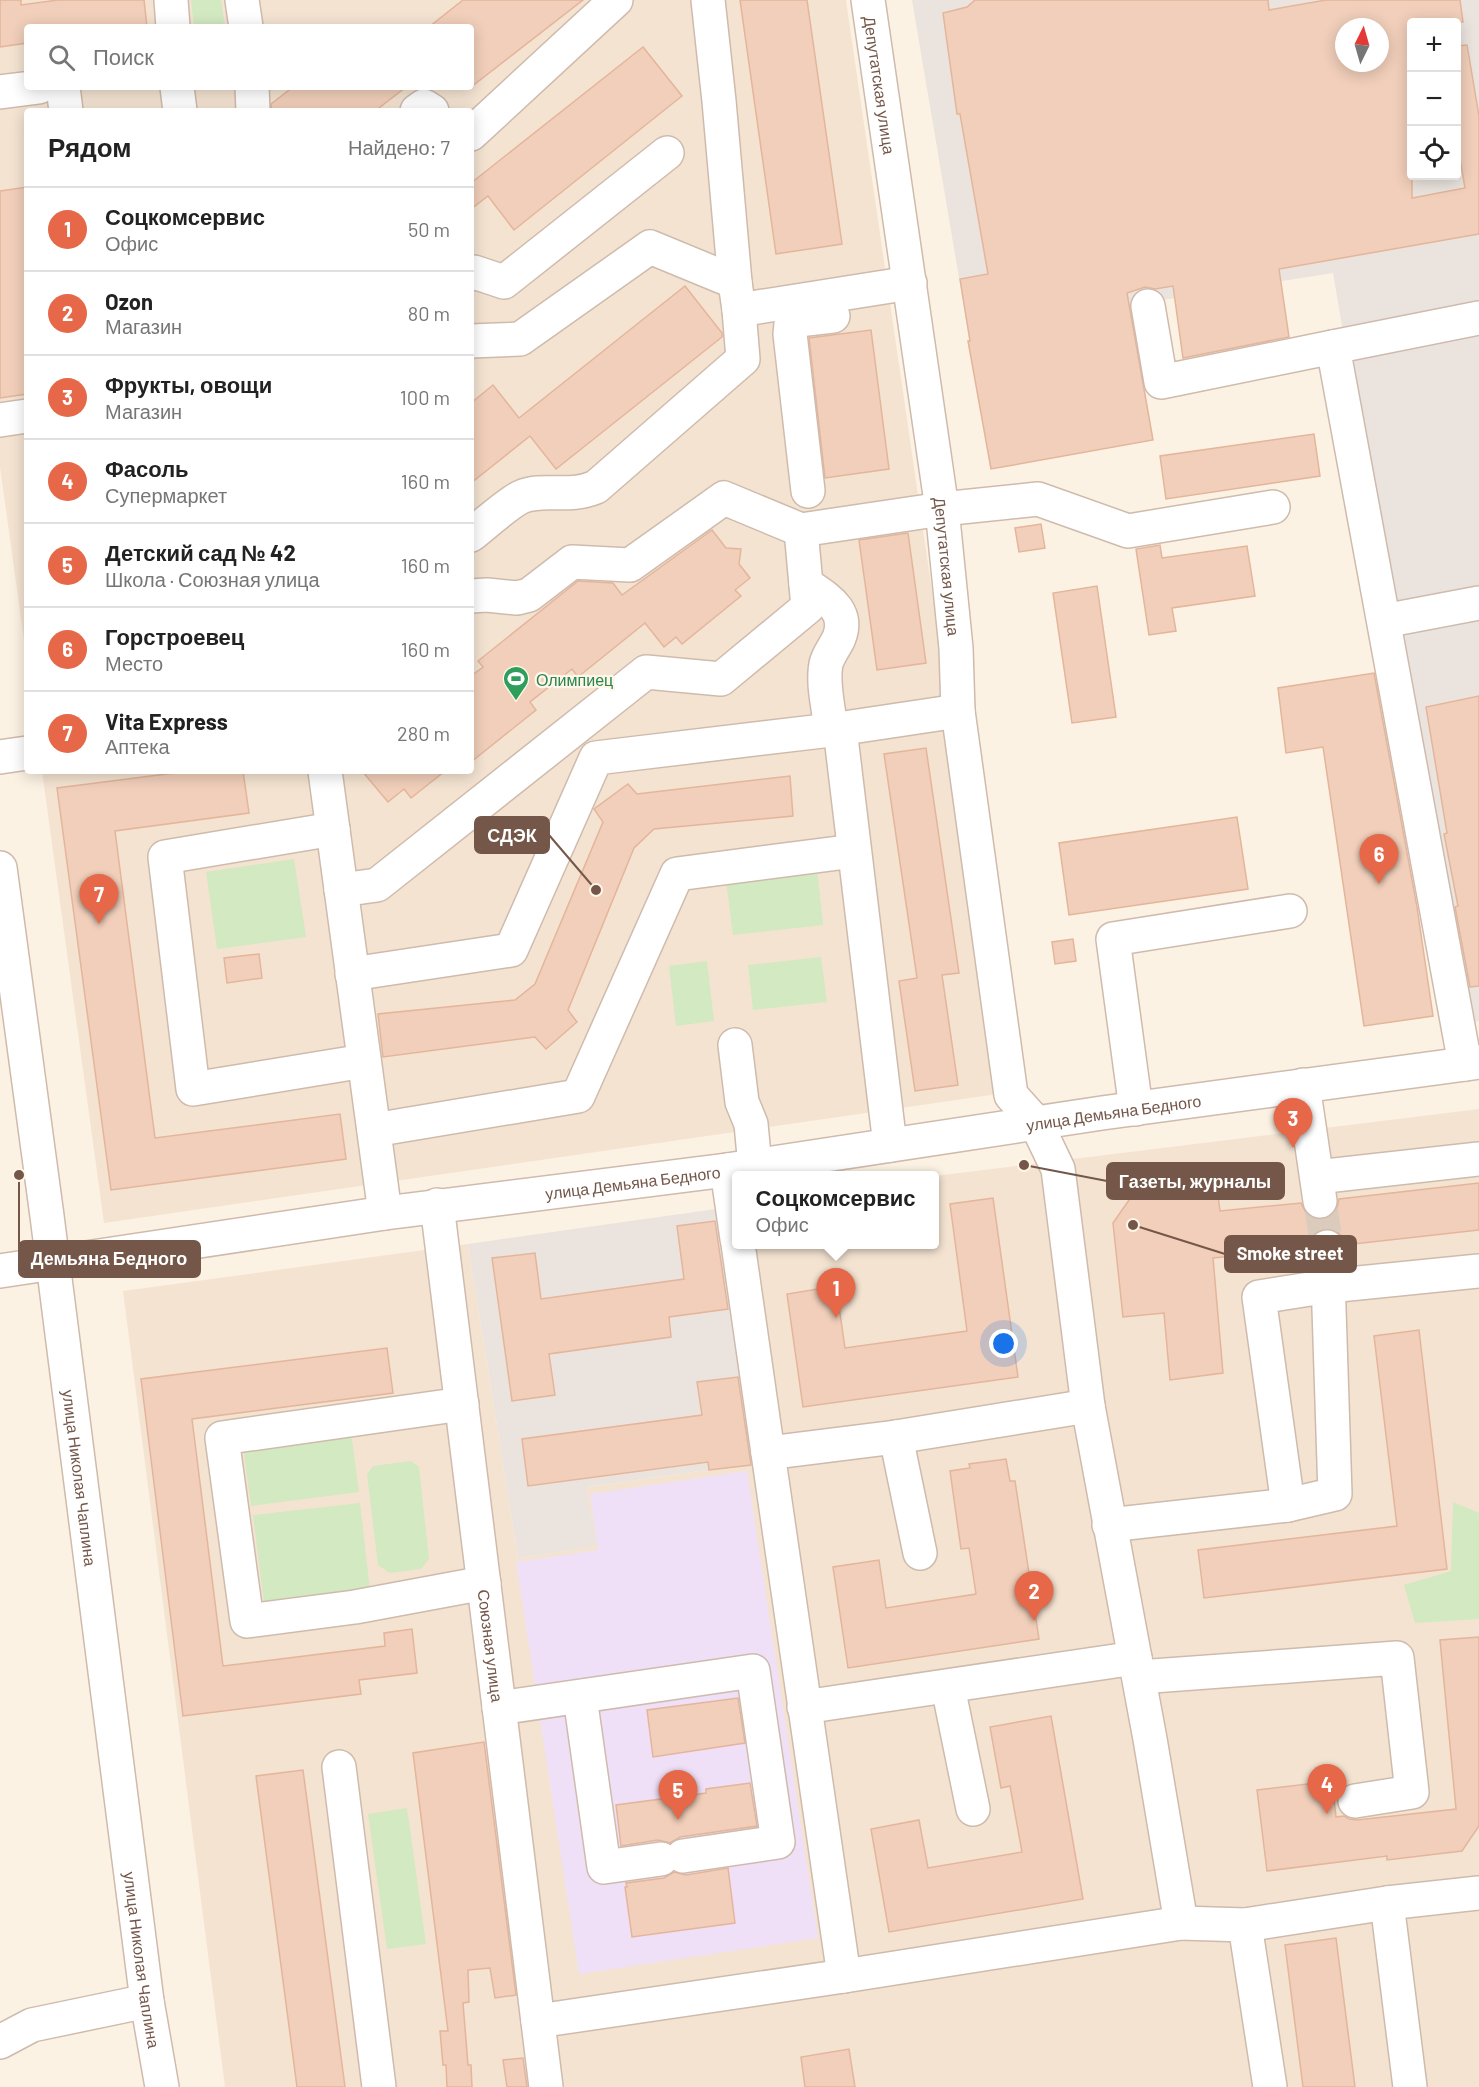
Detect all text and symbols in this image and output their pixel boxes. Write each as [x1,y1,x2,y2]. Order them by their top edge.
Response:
street label: Депутатская улица [861,15,900,156]
north arrow [1335,18,1389,72]
map controls [1407,18,1461,180]
button: + [1407,18,1461,72]
search box [24,24,474,90]
icon: search [45,41,78,74]
text: Поиск [93,43,154,69]
button: − [1407,72,1461,126]
button: locate [1407,126,1461,180]
text: Рядом [48,131,131,162]
text: Найдено: 7 [348,135,450,159]
text: Соцкомсервис [105,203,265,229]
text: 1 [64,217,71,241]
text: 50 m [408,217,450,241]
text: Офис [105,231,158,255]
text: Ozon [105,288,153,314]
text: 2 [62,301,73,325]
text: 80 m [408,301,450,325]
text: Магазин [105,314,182,338]
text: Фрукты, овощи [105,371,272,397]
text: 3 [62,385,73,409]
text: 100 m [400,385,450,409]
text: Магазин [105,399,182,423]
text: Фасоль [105,455,189,481]
text: 4 [61,469,74,493]
text: 160 m [401,469,450,493]
text: Супермаркет [105,483,227,507]
street label: Депутатская улица [931,496,964,637]
text: Детский сад № 42 [105,539,296,565]
text: 5 [62,553,73,577]
text: 160 m [401,553,450,577]
text: Школа · Союзная улица [105,567,320,591]
text: Горстроевец [105,623,244,649]
text: 6 [62,637,73,661]
text: 160 m [401,637,450,661]
text: Место [105,651,163,675]
sports icon: Олимпиец [501,664,531,702]
place label: Олимпиец [536,670,613,689]
text: Vita Express [105,708,228,734]
text: 7 [63,721,72,745]
text: 280 m [397,721,450,745]
text: Аптека [105,734,170,758]
callout: СДЭК [475,817,549,853]
text: СДЭК [487,824,538,846]
pin: 6 [1360,834,1398,884]
pin: 7 [80,874,118,924]
street label: улица Демьяна Бедного [1025,1090,1202,1134]
pin: 3 [1274,1098,1312,1148]
street label: улица Демьяна Бедного [544,1161,722,1202]
callout: Газеты, журналы [1107,1163,1284,1199]
text: Газеты, журналы [1119,1170,1271,1192]
popup [732,1171,939,1249]
text: Соцкомсервис [756,1184,915,1210]
text: Офис [756,1212,809,1236]
callout: Smoke street [1225,1236,1356,1272]
callout: Демьяна Бедного [19,1241,200,1277]
text: Smoke street [1237,1242,1344,1264]
text: Демьяна Бедного [31,1247,187,1269]
pin: 1 [816,1268,856,1318]
your location [989,1329,1018,1358]
street label: улица Николая Чаплина [60,1388,101,1567]
pin: 2 [1014,1572,1054,1621]
street label: Союзная улица [475,1588,508,1703]
pin: 4 [1308,1764,1346,1814]
pin: 5 [658,1770,698,1820]
street label: улица Николая Чаплина [121,1870,165,2049]

